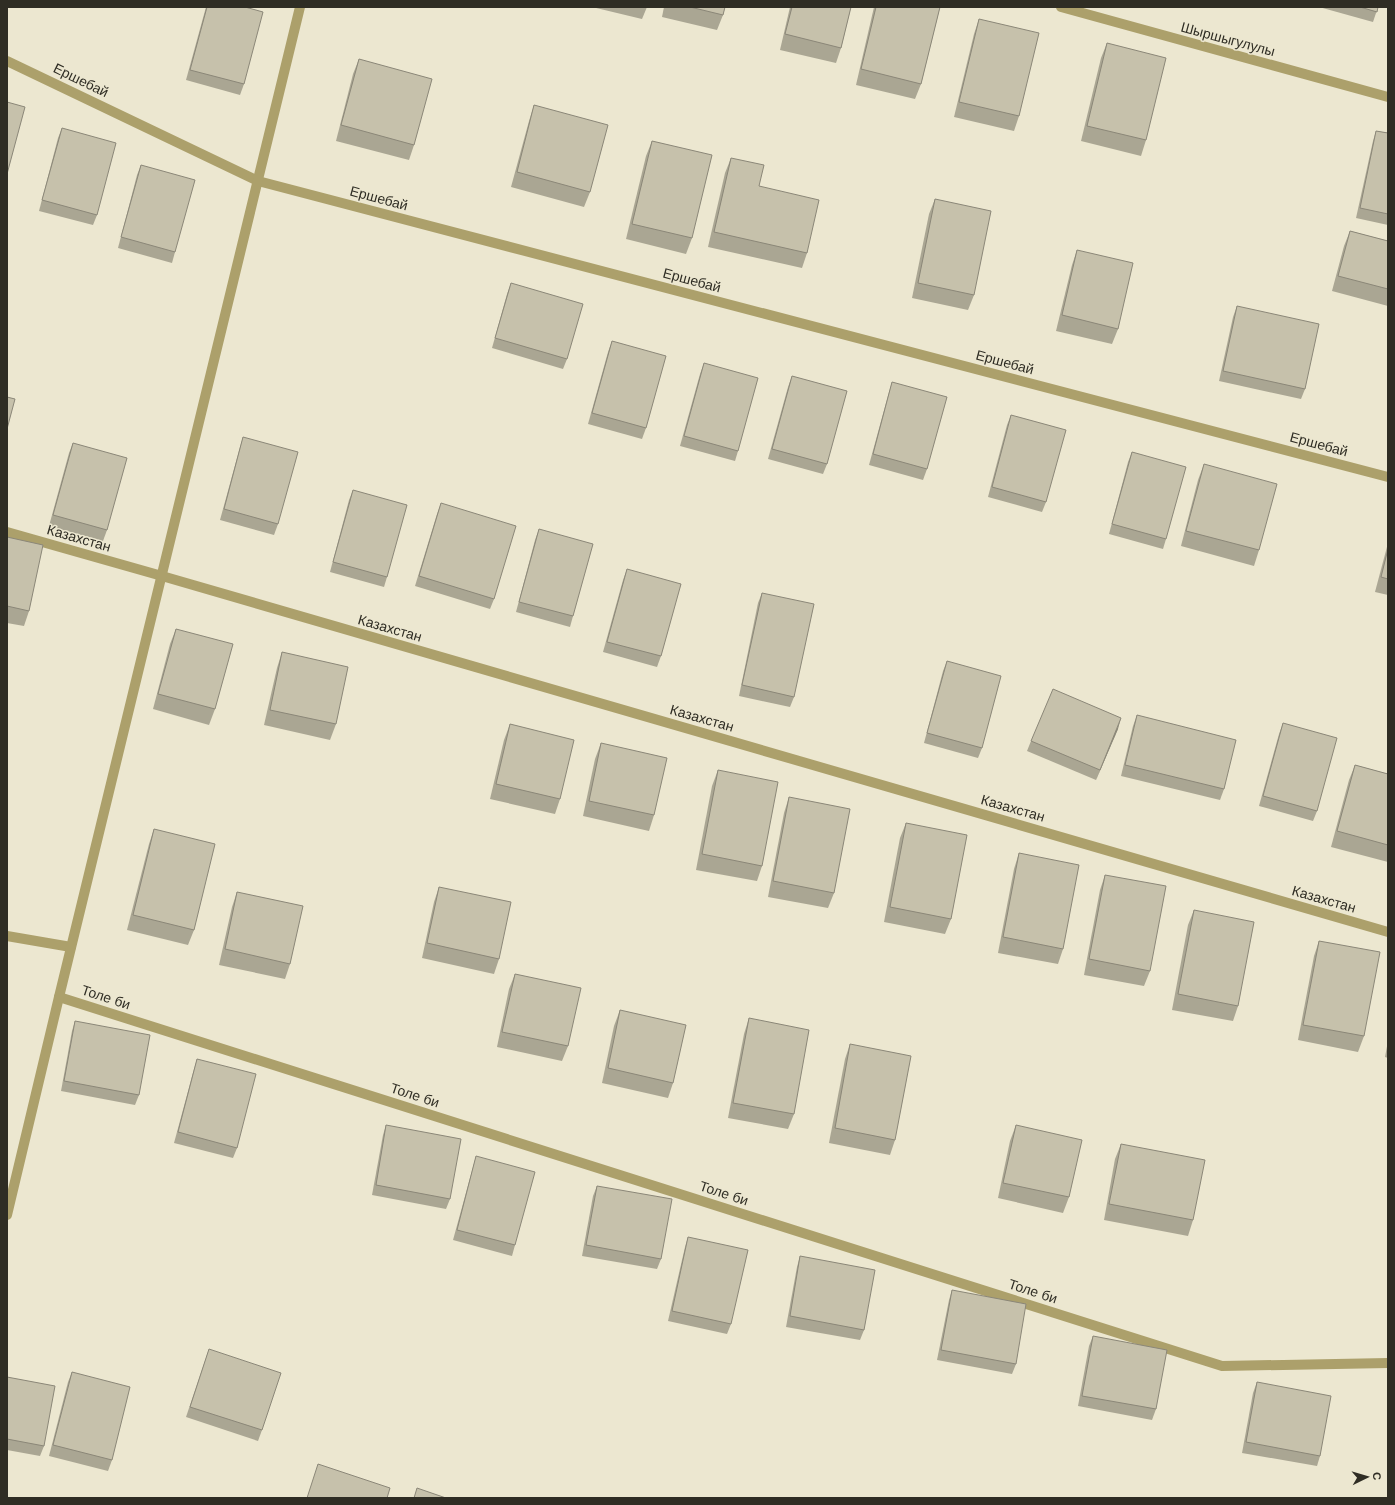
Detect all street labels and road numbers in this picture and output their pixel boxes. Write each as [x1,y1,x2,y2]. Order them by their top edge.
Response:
street label: Шыршыгулулы [1179,19,1277,59]
street label: Ершебай [51,60,111,100]
street label: Ершебай [348,183,410,213]
street label: Ершебай [661,265,723,295]
street label: Ершебай [974,347,1036,377]
street label: Ершебай [1288,429,1350,459]
street label: Казахстан [45,521,113,555]
street label: Казахстан [356,611,424,645]
street label: Казахстан [668,701,736,735]
street label: Казахстан [979,791,1047,825]
street label: Казахстан [1290,882,1358,916]
street label: Толе би [79,982,133,1012]
street label: Толе би [388,1080,442,1110]
street label: Толе би [697,1178,751,1208]
street label: Толе би [1006,1276,1060,1306]

